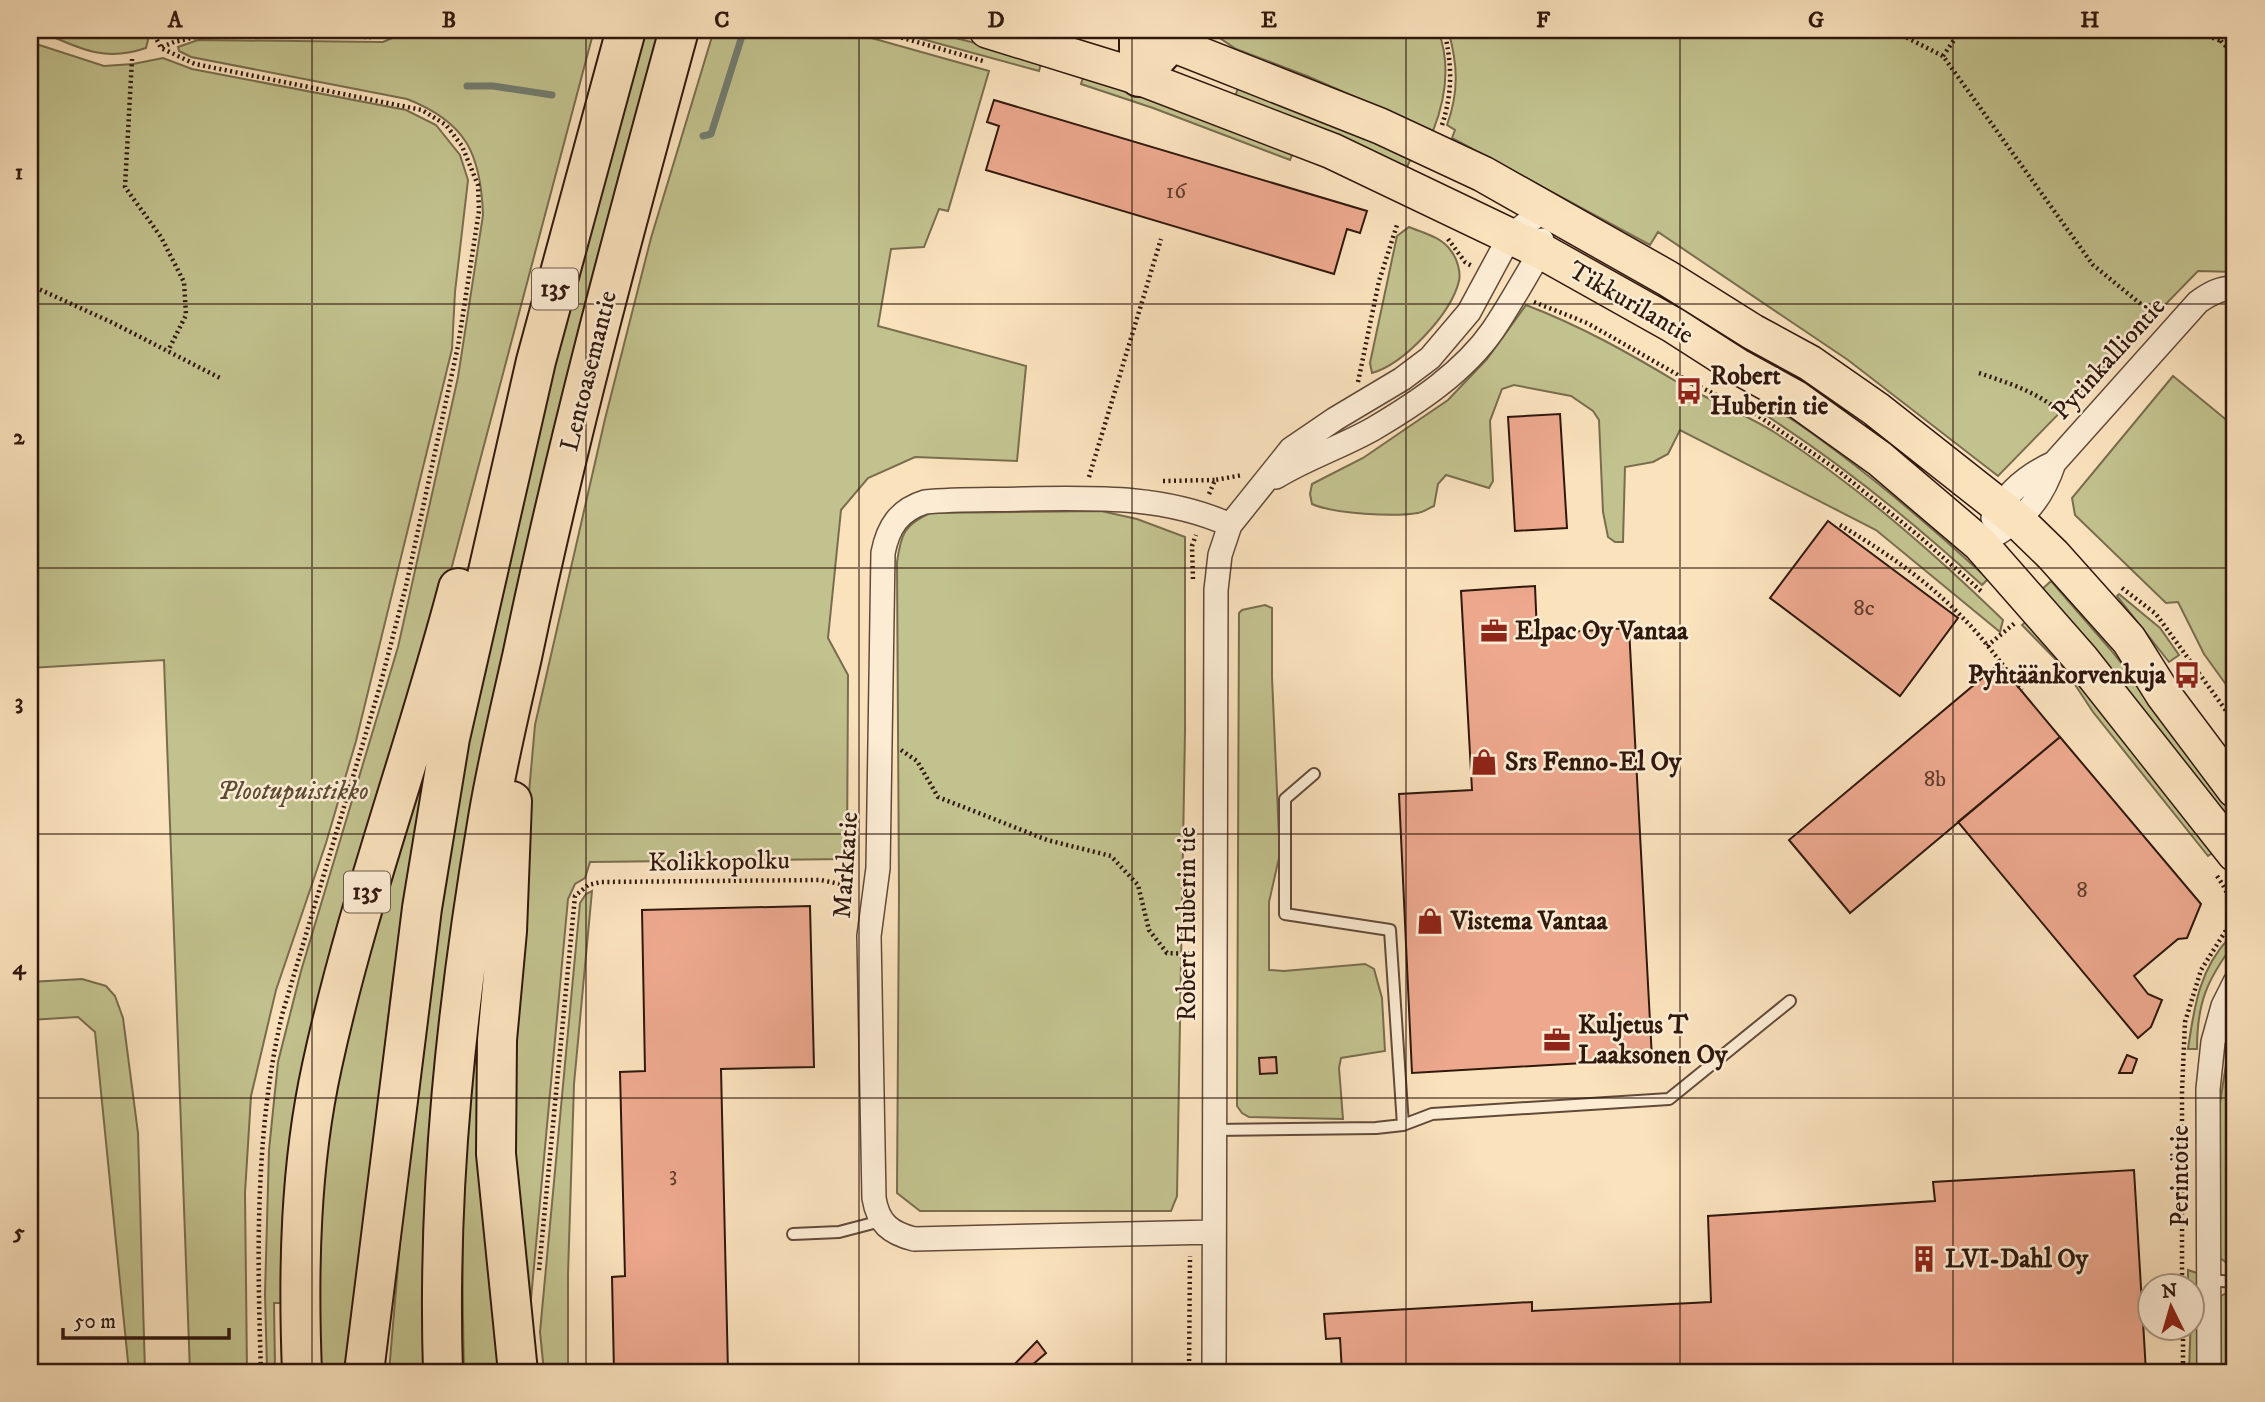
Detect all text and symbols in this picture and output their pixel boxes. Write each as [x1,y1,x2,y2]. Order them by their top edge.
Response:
text: A [167,6,184,35]
text: B [442,6,456,35]
text: C [714,6,730,35]
text: D [987,6,1005,35]
text: E [1261,6,1277,35]
text: F [1536,6,1551,35]
text: G [1808,6,1824,35]
text: H [2080,6,2100,35]
text: 1 [15,158,23,187]
house number: 16 [1166,177,1187,206]
street label: Tikkurilantie [1563,254,1699,352]
road number: 135 [532,268,578,310]
street label: Lentoasemantie [553,287,625,455]
street label: Pytinkalliontie [2045,291,2173,427]
place label: Robert Huberin tie [1710,360,1828,423]
bus stop icon: Robert Huberin tie [1674,376,1704,406]
text: 2 [13,423,25,452]
house number: 8c [1853,594,1875,623]
place label: Elpac Oy Vantaa [1515,615,1689,648]
office icon: Elpac Oy Vantaa [1479,616,1509,646]
place label: Pyhtäänkorvenkuja [1968,659,2167,692]
bus stop icon: Pyhtäänkorvenkuja [2172,660,2202,690]
text: 3 [15,688,23,717]
place label: Srs Fenno-El Oy [1505,746,1682,779]
shop icon: Srs Fenno-El Oy [1469,747,1499,777]
house number: 8b [1924,765,1946,794]
park label: Plootupuistikko [217,775,369,808]
street label: Markkatie [826,810,866,920]
street label: Robert Huberin tie [1171,827,1204,1021]
street label: Kolikkopolku [648,844,790,880]
road number: 135 [344,872,390,912]
house number: 8 [2076,876,2088,905]
place label: Vistema Vantaa [1450,905,1609,938]
shop icon: Vistema Vantaa [1415,906,1445,936]
text: 4 [12,953,27,982]
place label: Kuljetus T Laaksonen Oy [1578,1009,1728,1072]
office icon: Kuljetus T Laaksonen Oy [1542,1025,1572,1055]
street label: Perintötie [2164,1125,2197,1227]
house number: 3 [669,1160,677,1189]
text: 5 [12,1218,25,1247]
place label: LVI-Dahl Oy [1945,1243,2089,1276]
building icon: LVI-Dahl Oy [1909,1244,1939,1274]
north arrow [2136,1272,2206,1342]
text: N [2161,1279,2179,1304]
scale bar [63,1297,229,1341]
text: 50 m [74,1309,116,1335]

